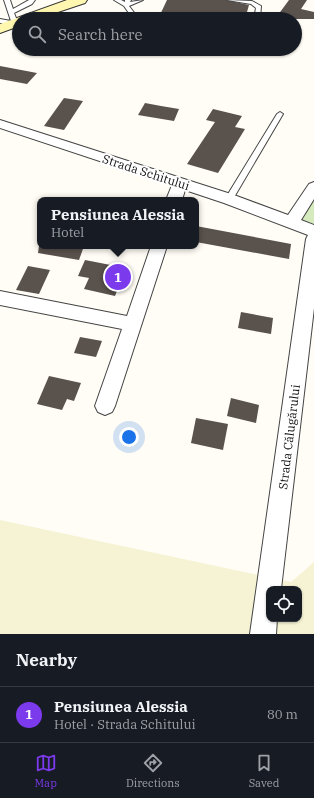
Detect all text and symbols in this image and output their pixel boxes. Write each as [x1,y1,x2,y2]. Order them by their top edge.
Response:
search box [12,12,302,56]
icon: search [26,23,48,45]
text: Search here [58,25,143,44]
street label: Strada Schitului [101,151,192,193]
popup [37,197,199,249]
text: Pensiunea Alessia [51,205,185,224]
text: Hotel [51,224,84,241]
pin: 1 [105,262,131,292]
street label: Strada Călugărului [275,383,303,490]
your location [119,427,139,447]
map controls [266,586,302,622]
button: locate [266,586,302,622]
text: Nearby [16,649,77,671]
text: Pensiunea Alessia [54,697,188,716]
text: 1 [25,706,33,723]
text: 80 m [267,706,298,723]
text: Hotel · Strada Schitului [54,716,196,733]
tab: Map [35,752,57,790]
tab: Directions [126,752,180,790]
tab: Saved [249,752,279,790]

